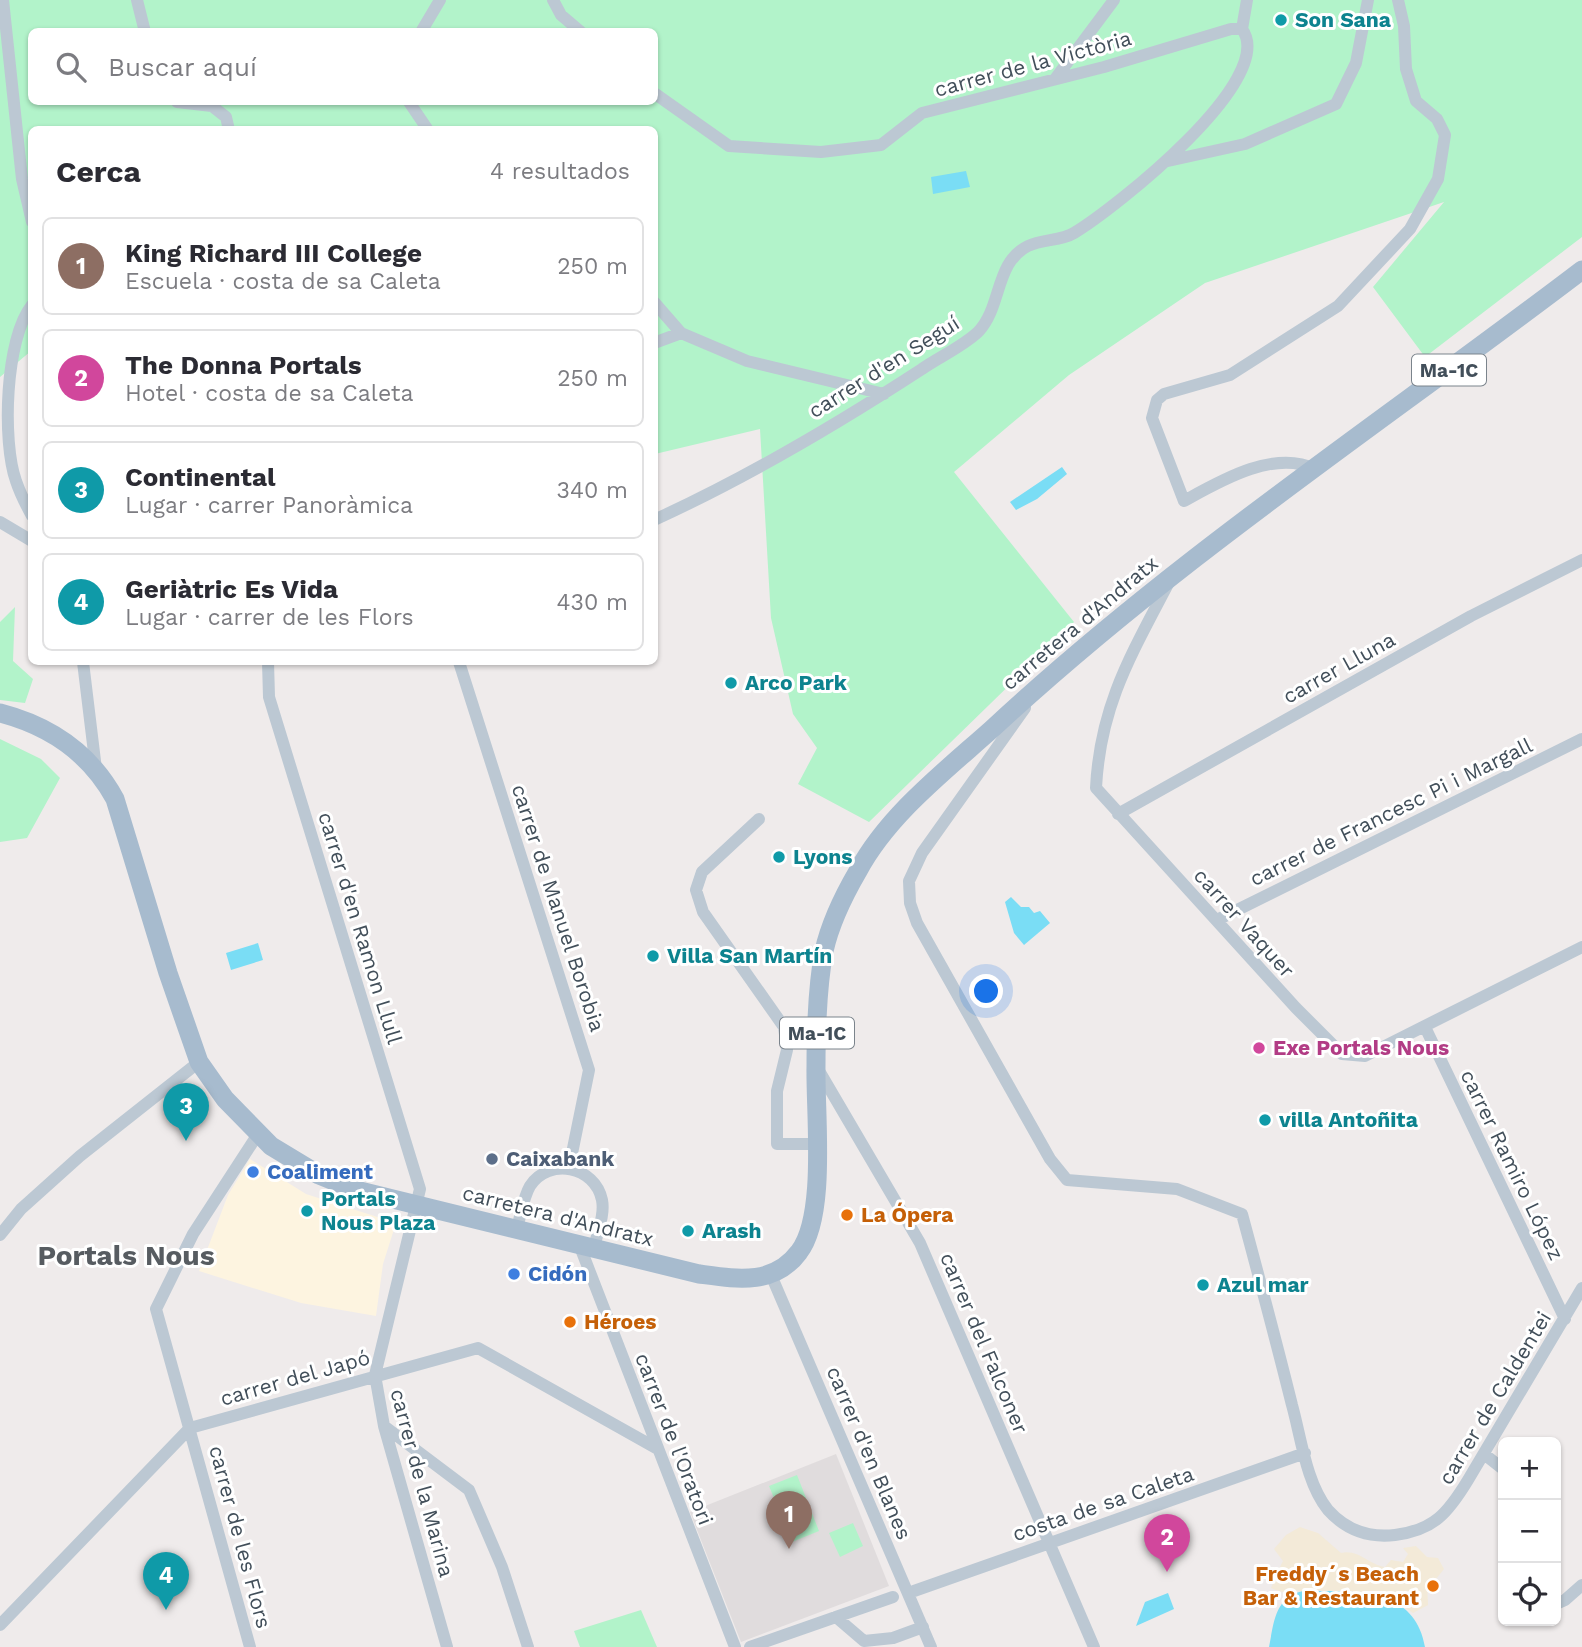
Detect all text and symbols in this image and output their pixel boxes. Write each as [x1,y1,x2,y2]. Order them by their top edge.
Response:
place label: Son Sana [1295,7,1392,32]
marker: Son Sana [1273,12,1289,28]
street label: carrer de la Victòria [932,25,1134,102]
search box [28,28,658,105]
icon: search [52,48,90,86]
text: Buscar aquí [108,52,257,82]
text: Cerca [56,154,141,189]
text: 4 resultados [490,158,630,185]
text: King Richard III College [125,238,422,268]
text: 1 [76,253,86,280]
text: 250 m [557,253,628,280]
text: Escuela · costa de sa Caleta [125,268,441,295]
street label: carrer d'en Seguí [804,310,964,423]
text: The Donna Portals [125,350,362,380]
road number: Ma-1C [1412,354,1486,386]
text: 2 [74,365,88,392]
text: 250 m [557,365,628,392]
text: Hotel · costa de sa Caleta [125,380,414,407]
text: Continental [125,462,276,492]
text: 3 [74,477,88,504]
text: 340 m [556,477,628,504]
text: Lugar · carrer Panoràmica [125,492,413,519]
street label: carretera d'Andratx [997,550,1163,695]
text: Geriàtric Es Vida [125,574,338,604]
text: 4 [74,589,88,616]
text: 430 m [556,589,628,616]
text: Lugar · carrer de les Flors [125,604,414,631]
street label: carrer Lluna [1278,626,1399,709]
place label: Arco Park [745,670,848,695]
marker: Arco Park [723,675,739,691]
street label: carrer de Francesc Pi i Margall [1245,732,1537,891]
street label: carrer de Manuel Borobia [507,781,610,1035]
street label: carrer d'en Ramon Llull [313,809,408,1047]
place label: Lyons [793,844,852,869]
marker: Lyons [771,849,787,865]
street label: carrer Vaquer [1189,863,1300,983]
place label: Villa San Martín [667,943,832,968]
marker: Villa San Martín [645,948,661,964]
your location [969,974,1003,1008]
road number: Ma-1C [780,1018,854,1049]
place label: Exe Portals Nous [1273,1035,1449,1060]
marker: Exe Portals Nous [1251,1040,1267,1056]
street label: carrer Ramiro López [1455,1066,1569,1264]
pin: 3 [163,1083,209,1141]
place label: villa Antoñita [1278,1107,1419,1132]
marker: villa Antoñita [1257,1112,1273,1128]
place label: Caixabank [506,1146,615,1171]
marker: Caixabank [484,1151,500,1167]
place label: Coaliment [267,1159,373,1184]
marker: Coaliment [245,1164,261,1180]
street label: carretera d'Andratx [460,1180,656,1251]
place label: Portals Nous Plaza [321,1186,436,1235]
place label: La Ópera [861,1202,954,1227]
marker: Portals Nous Plaza [299,1203,315,1219]
marker: La Ópera [839,1207,855,1223]
place label: Arash [702,1218,762,1243]
marker: Arash [680,1223,696,1239]
district label: Portals Nous [37,1239,215,1272]
street label: carrer del Falconer [935,1249,1034,1437]
place label: Cidón [528,1261,587,1286]
marker: Cidón [506,1266,522,1282]
place label: Azul mar [1217,1272,1309,1297]
marker: Azul mar [1195,1277,1211,1293]
street label: carrer de Caldentei [1433,1307,1556,1489]
place label: Héroes [584,1309,657,1334]
marker: Héroes [562,1314,578,1330]
street label: carrer del Japó [217,1344,373,1411]
street label: carrer de l'Oratori [630,1349,719,1528]
street label: carrer d'en Blanes [822,1362,917,1543]
street label: carrer de la Marina [385,1386,460,1580]
map controls [1498,1437,1561,1626]
button: + [1498,1437,1561,1500]
street label: carrer de les Flors [204,1443,277,1631]
street label: costa de sa Caleta [1009,1461,1197,1546]
pin: 1 [766,1491,812,1549]
button: − [1498,1500,1561,1563]
pin: 2 [1144,1514,1190,1572]
pin: 4 [143,1552,189,1610]
place label: Freddy´s Beach Bar & Restaurant [1243,1561,1419,1610]
button: locate [1498,1563,1561,1626]
marker: Freddy´s Beach Bar & Restaurant [1425,1578,1441,1594]

